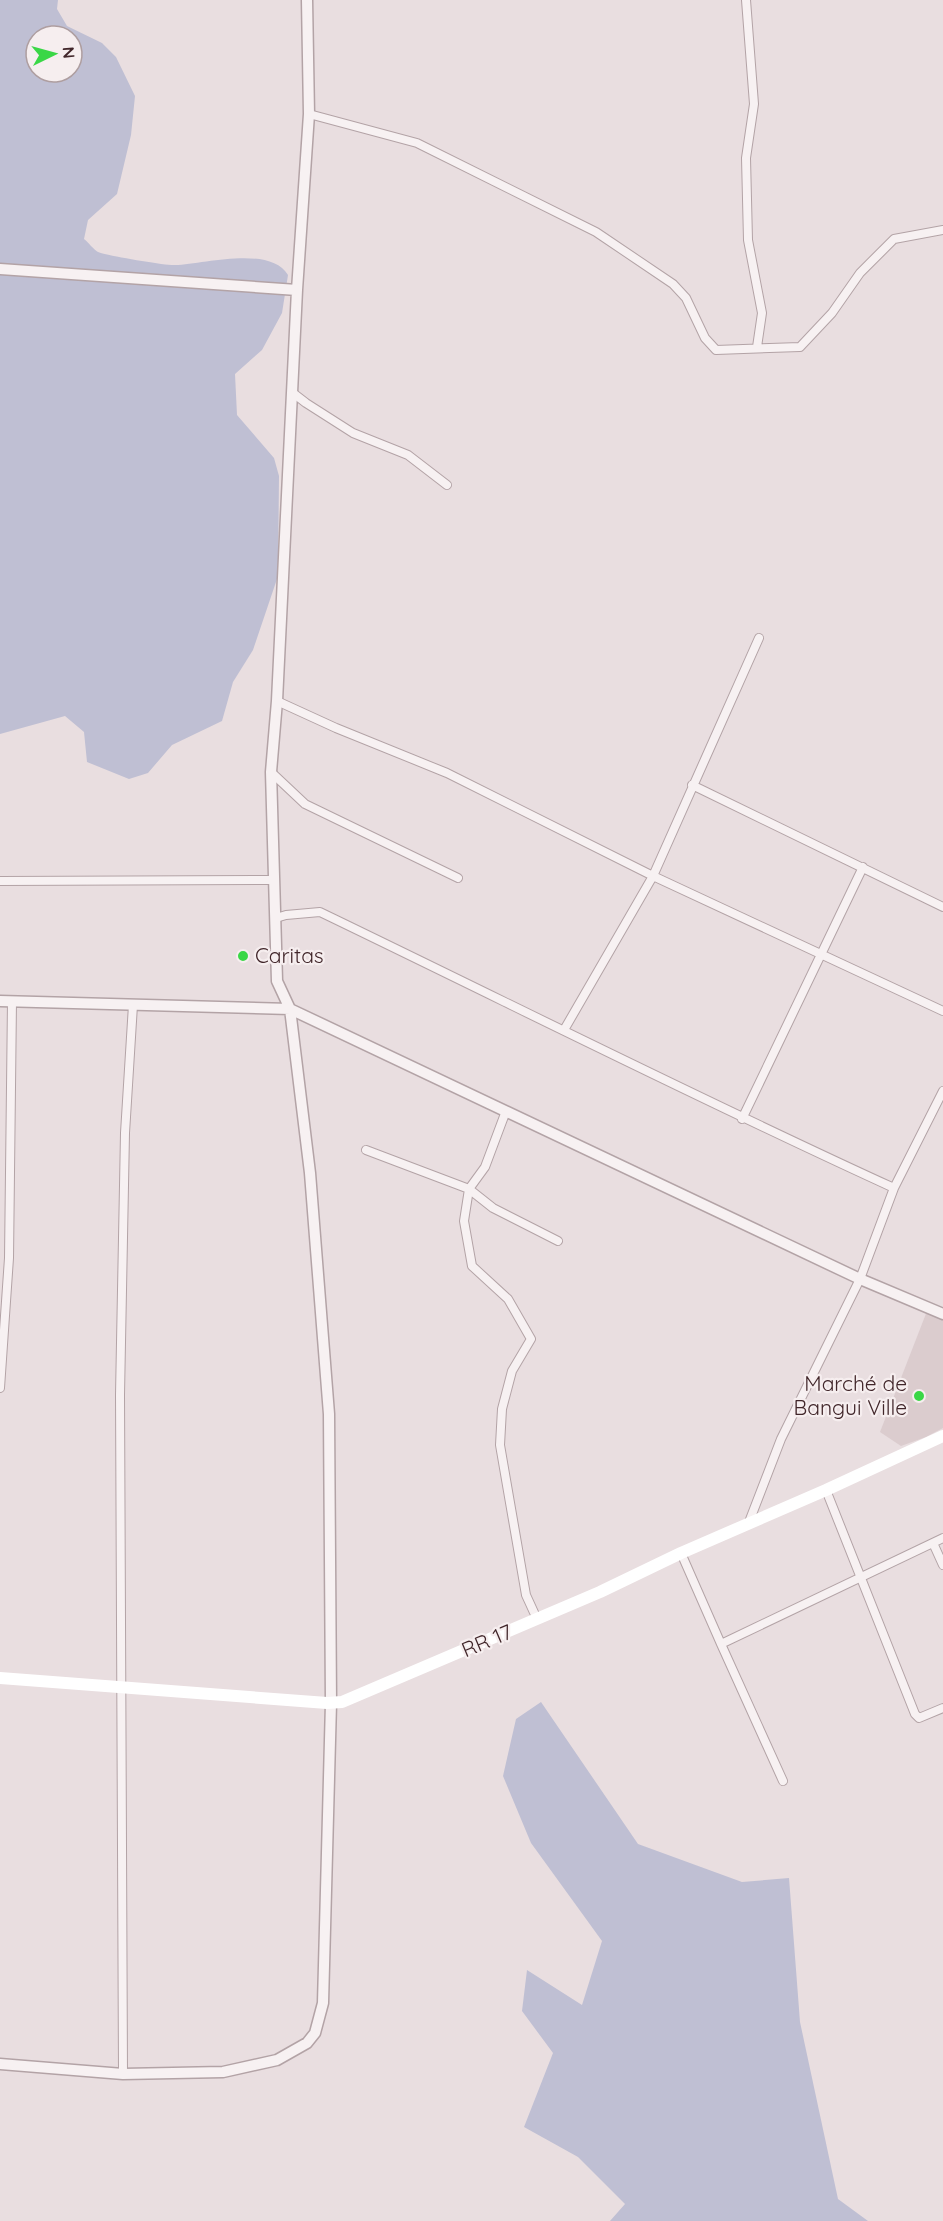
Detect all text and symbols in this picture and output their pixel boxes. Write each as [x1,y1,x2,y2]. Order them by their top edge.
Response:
north arrow [24,24,84,84]
text: N [58,46,79,59]
place label: Caritas [255,942,324,968]
marker: Caritas [236,949,250,963]
place label: Marché de Bangui Ville [794,1370,907,1420]
marker: Marché de Bangui Ville [912,1389,926,1403]
street label: RR 17 [457,1618,516,1662]

